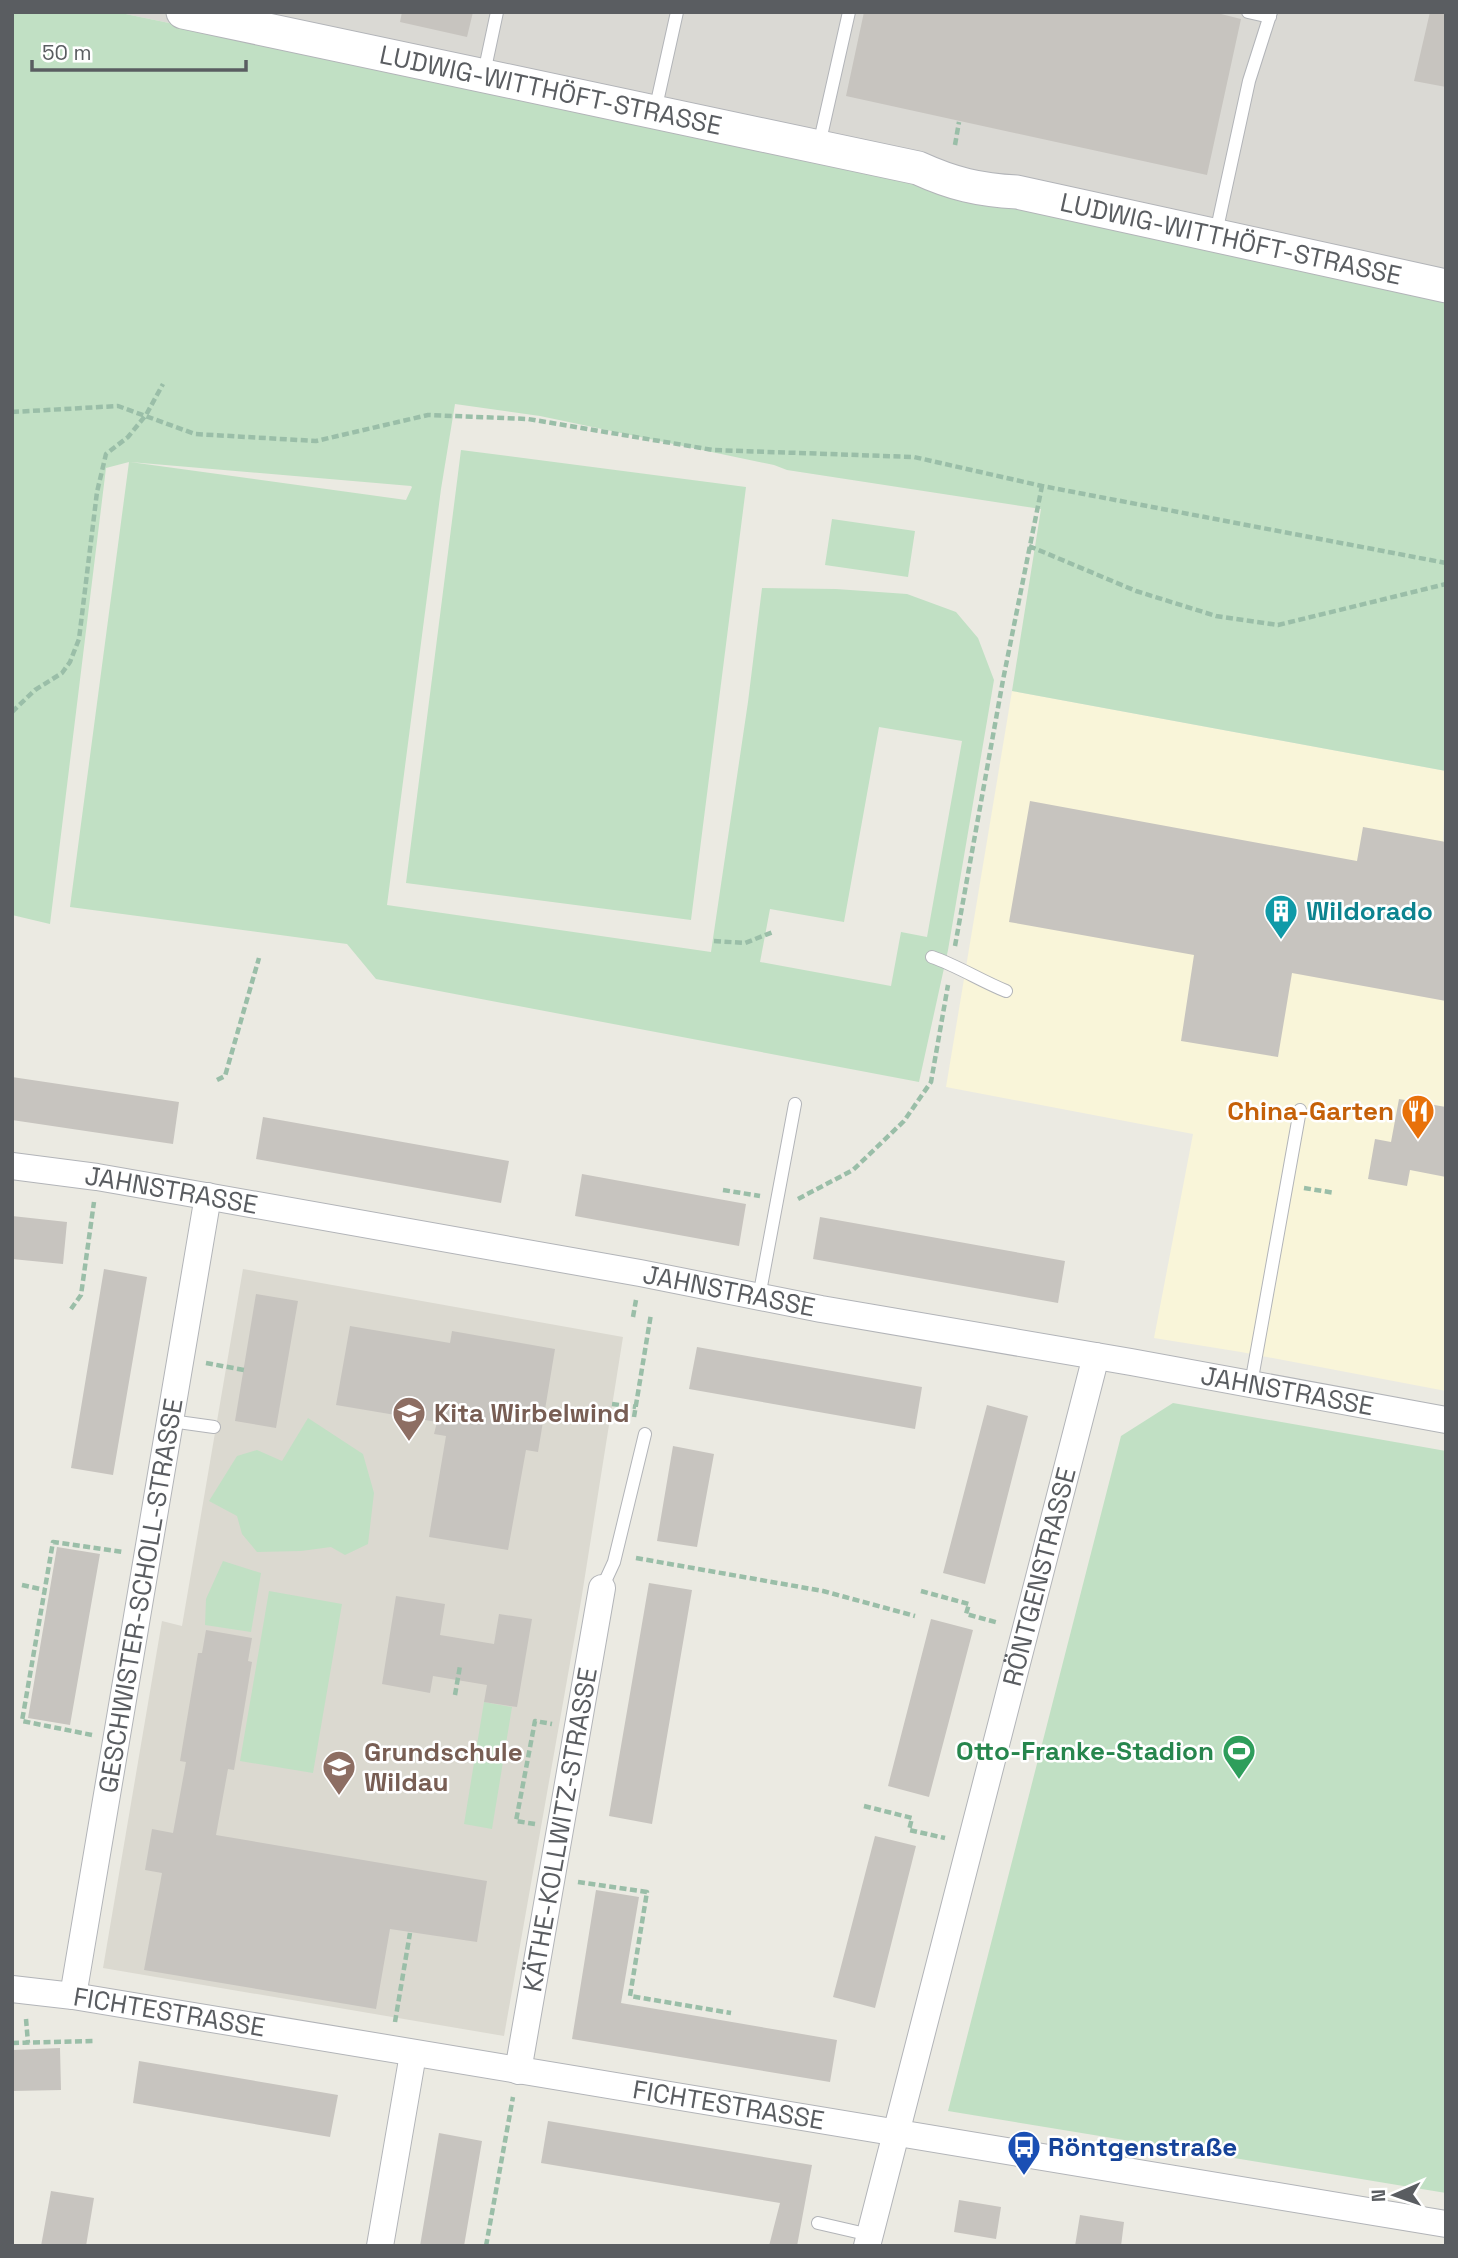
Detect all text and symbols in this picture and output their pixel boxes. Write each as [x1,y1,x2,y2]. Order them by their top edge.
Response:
scale bar [32,28,245,72]
street label: LUDWIG-WITTHÖFT-STRASSE [377,37,725,143]
text: 50 m [42,39,92,66]
street label: LUDWIG-WITTHÖFT-STRASSE [1057,185,1405,293]
building icon: Wildorado [1262,892,1300,941]
place label: Wildorado [1306,894,1433,928]
restaurant icon: China-Garten [1399,1092,1437,1141]
place label: China-Garten [1227,1094,1394,1128]
street label: JAHNSTRASSE [83,1159,260,1222]
street label: JAHNSTRASSE [640,1257,818,1324]
street label: JAHNSTRASSE [1198,1358,1376,1423]
school or university icon: Kita Wirbelwind [390,1394,428,1443]
street label: GESCHWISTER-SCHOLL-STRASSE [91,1396,191,1796]
place label: Kita Wirbelwind [434,1396,630,1430]
street label: RÖNTGENSTRASSE [995,1464,1084,1690]
street label: KÄTHE-KOLLWITZ-STRASSE [515,1665,605,1994]
sports icon: Otto-Franke-Stadion [1220,1732,1258,1781]
place label: Otto-Franke-Stadion [956,1734,1214,1768]
place label: Grundschule Wildau [364,1735,523,1799]
school or university icon: Grundschule Wildau [320,1748,358,1797]
street label: FICHTESTRASSE [71,1979,268,2045]
street label: FICHTESTRASSE [630,2072,827,2138]
bus stop icon: Röntgenstraße [1005,2128,1043,2177]
place label: Röntgenstraße [1048,2130,1237,2164]
north arrow [1360,2160,1430,2230]
text: N [1366,2189,1391,2202]

